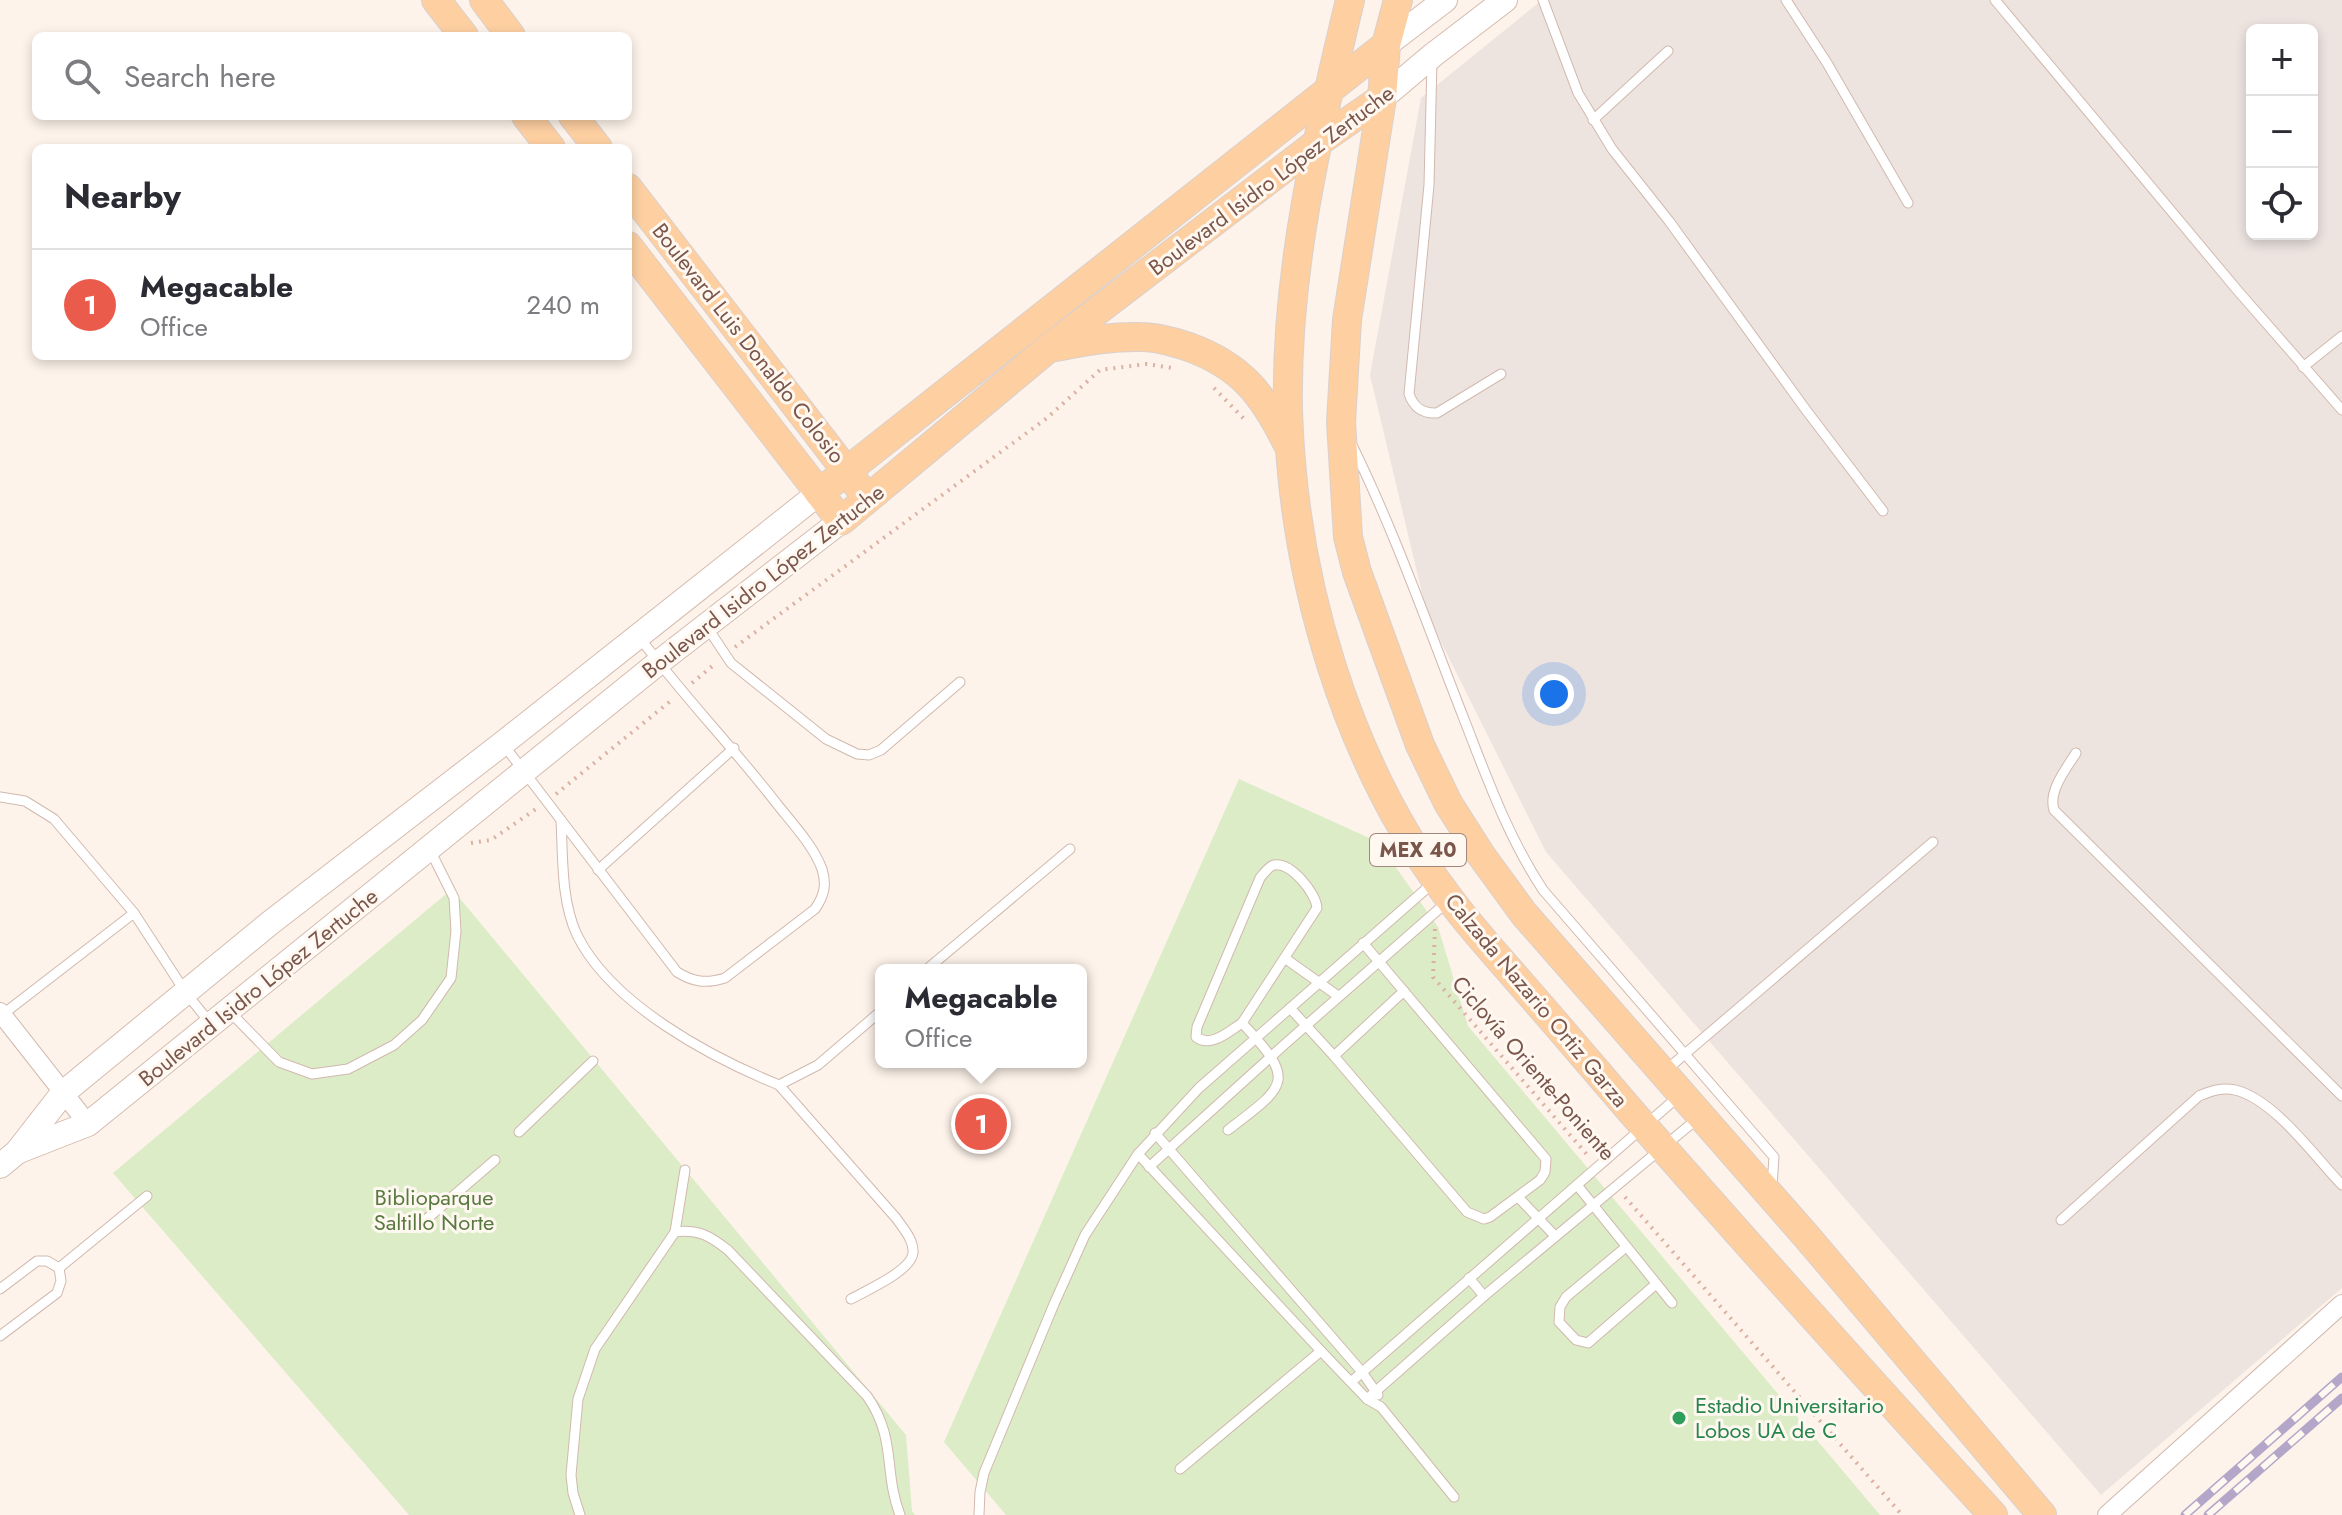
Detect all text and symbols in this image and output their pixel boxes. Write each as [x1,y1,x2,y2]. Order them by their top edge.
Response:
map controls [2246,24,2318,240]
button: + [2246,24,2318,96]
search box [32,32,632,120]
icon: search [60,54,104,98]
text: Search here [124,55,276,98]
street label: Boulevard Isidro López Zertuche [1142,77,1400,283]
button: − [2246,96,2318,168]
button: locate [2246,168,2318,240]
text: Nearby [64,172,181,221]
street label: Boulevard Luis Donaldo Colosio [645,216,853,470]
text: Megacable [140,265,293,308]
text: 1 [83,286,97,324]
text: 240 m [526,286,600,324]
text: Office [140,308,208,346]
street label: Boulevard Isidro López Zertuche [635,476,891,686]
your location [1534,674,1574,714]
road number: MEX 40 [1370,834,1466,866]
street label: Boulevard Isidro López Zertuche [131,880,385,1094]
street label: Calzada Nazario Ortiz Garza [1438,886,1636,1114]
popup [875,964,1087,1068]
street label: Ciclovía Oriente-Poniente [1445,969,1623,1167]
text: Megacable [904,976,1058,1019]
text: Office [904,1019,972,1057]
pin: 1 [955,1094,1007,1154]
park label: Biblioparque Saltillo Norte [374,1181,494,1238]
place label: Estadio Universitario Lobos UA de C [1695,1389,1884,1446]
marker: Estadio Universitario Lobos UA de C [1670,1409,1688,1427]

